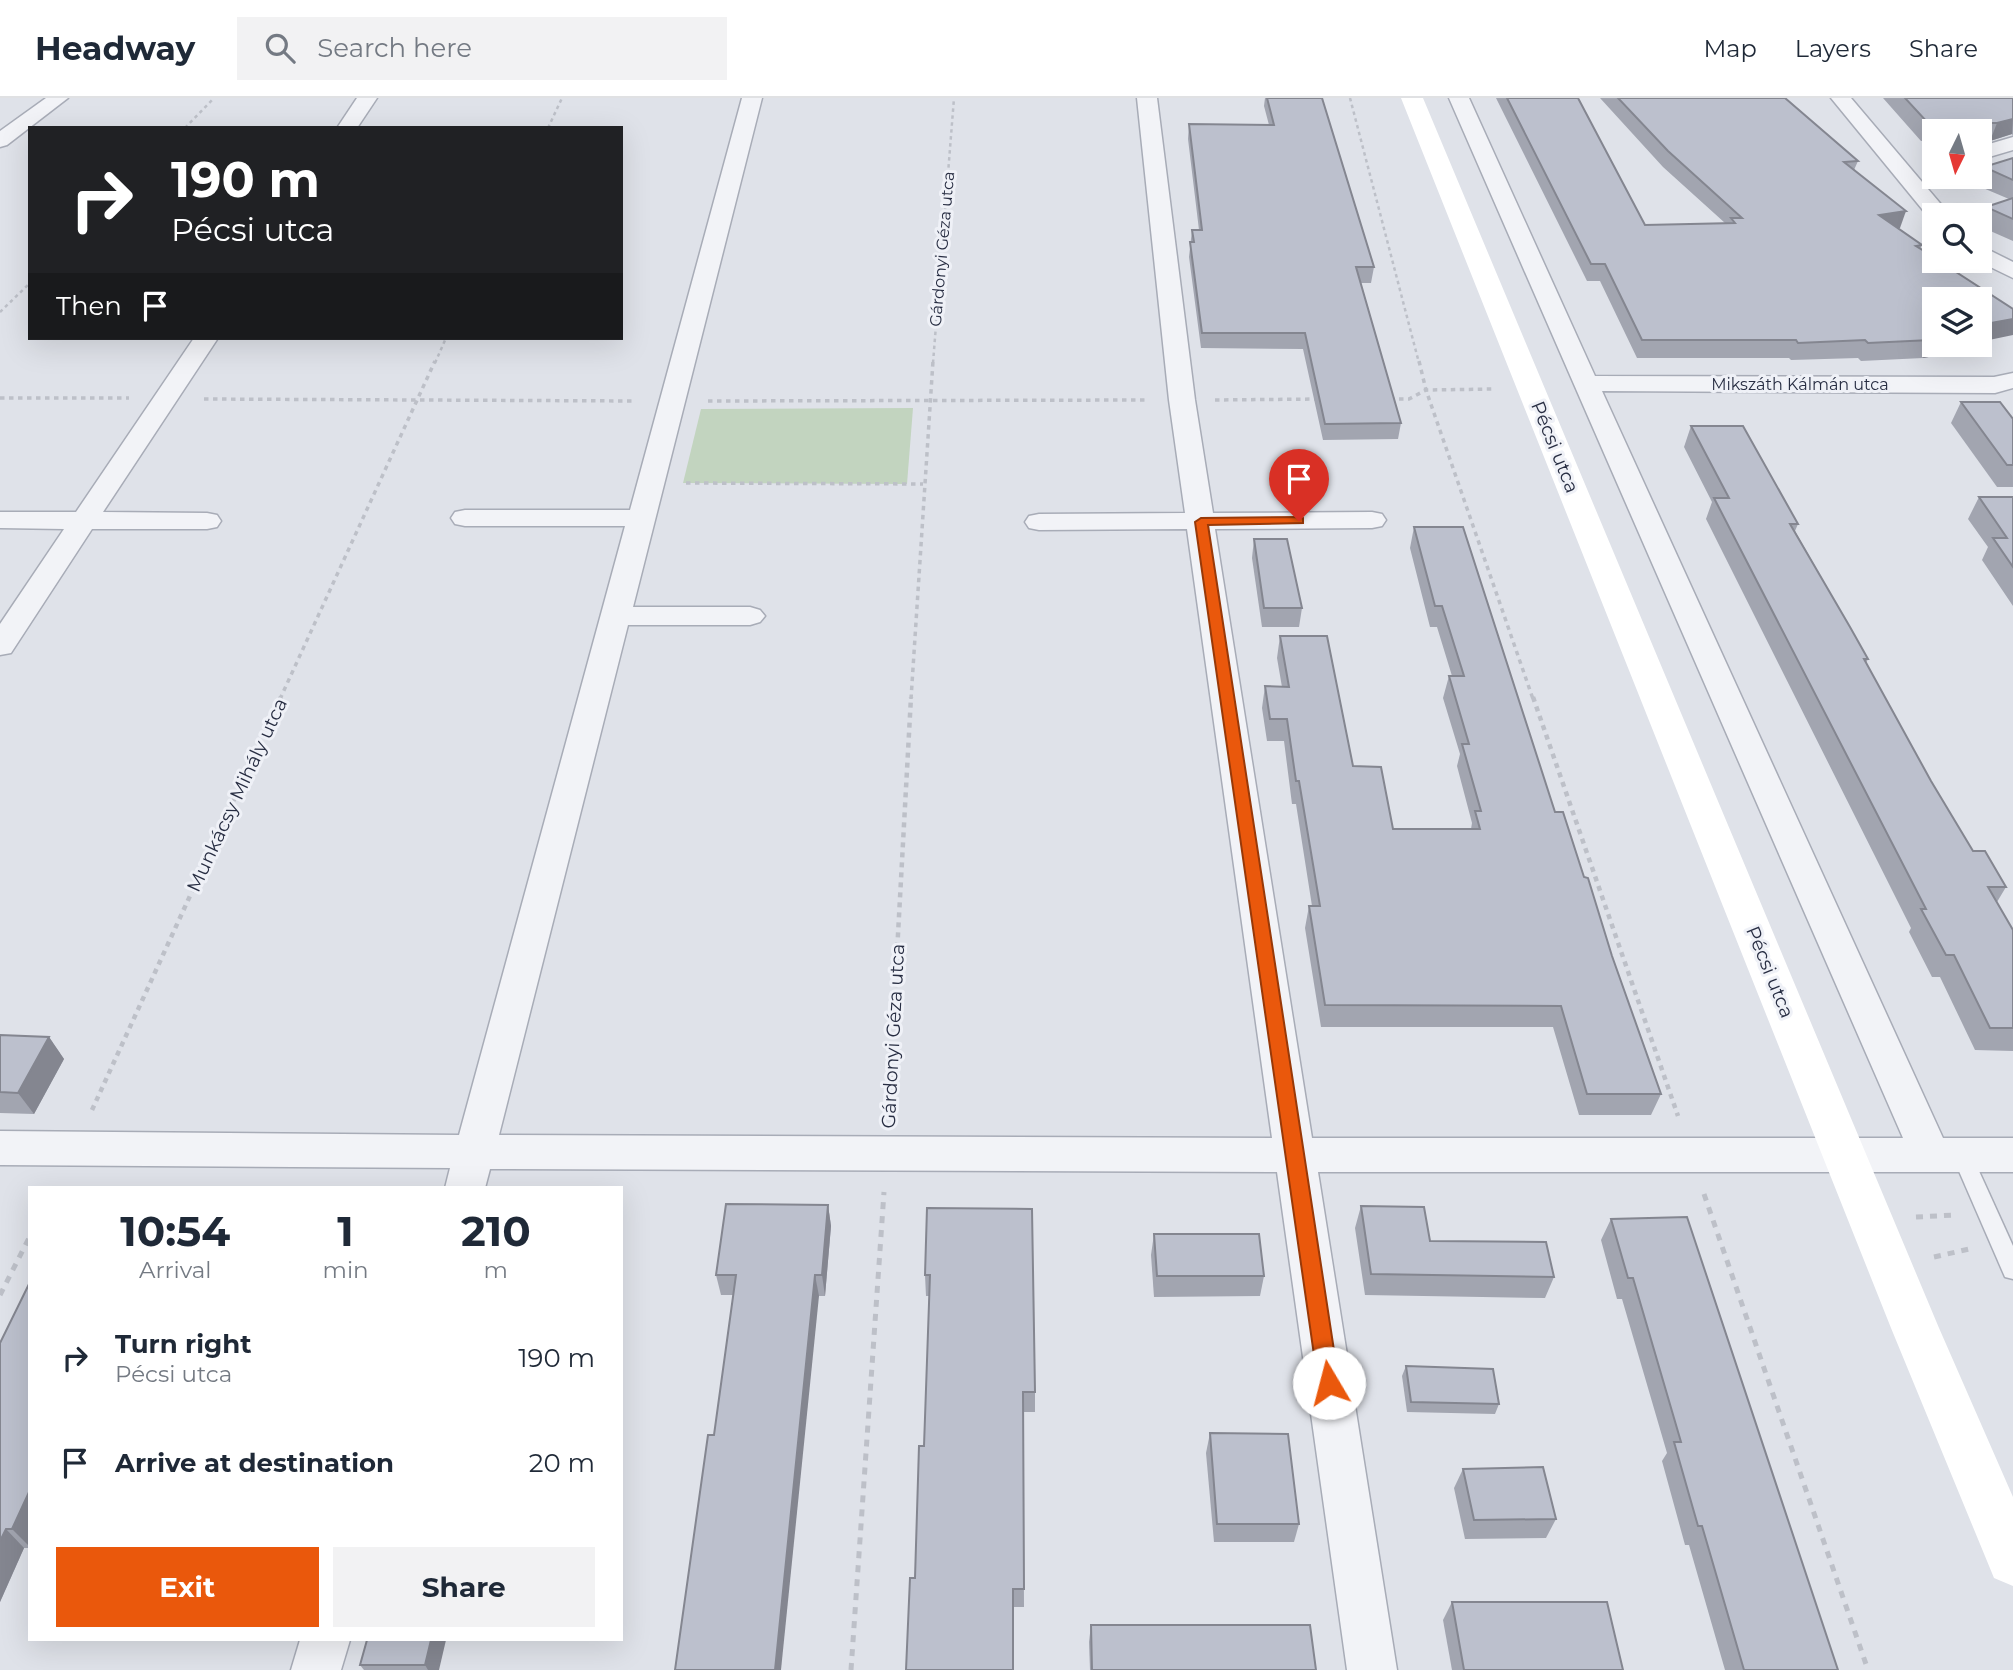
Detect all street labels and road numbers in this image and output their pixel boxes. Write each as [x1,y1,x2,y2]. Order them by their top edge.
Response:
street label: Gárdonyi Géza utca [926,171,958,327]
street label: Mikszáth Kálmán utca [1711,375,1889,394]
street label: Pécsi utca [1526,398,1584,496]
street label: Munkácsy Mihály utca [182,695,292,895]
street label: Pécsi utca [1741,923,1799,1021]
street label: Gárdonyi Géza utca [877,943,909,1129]

